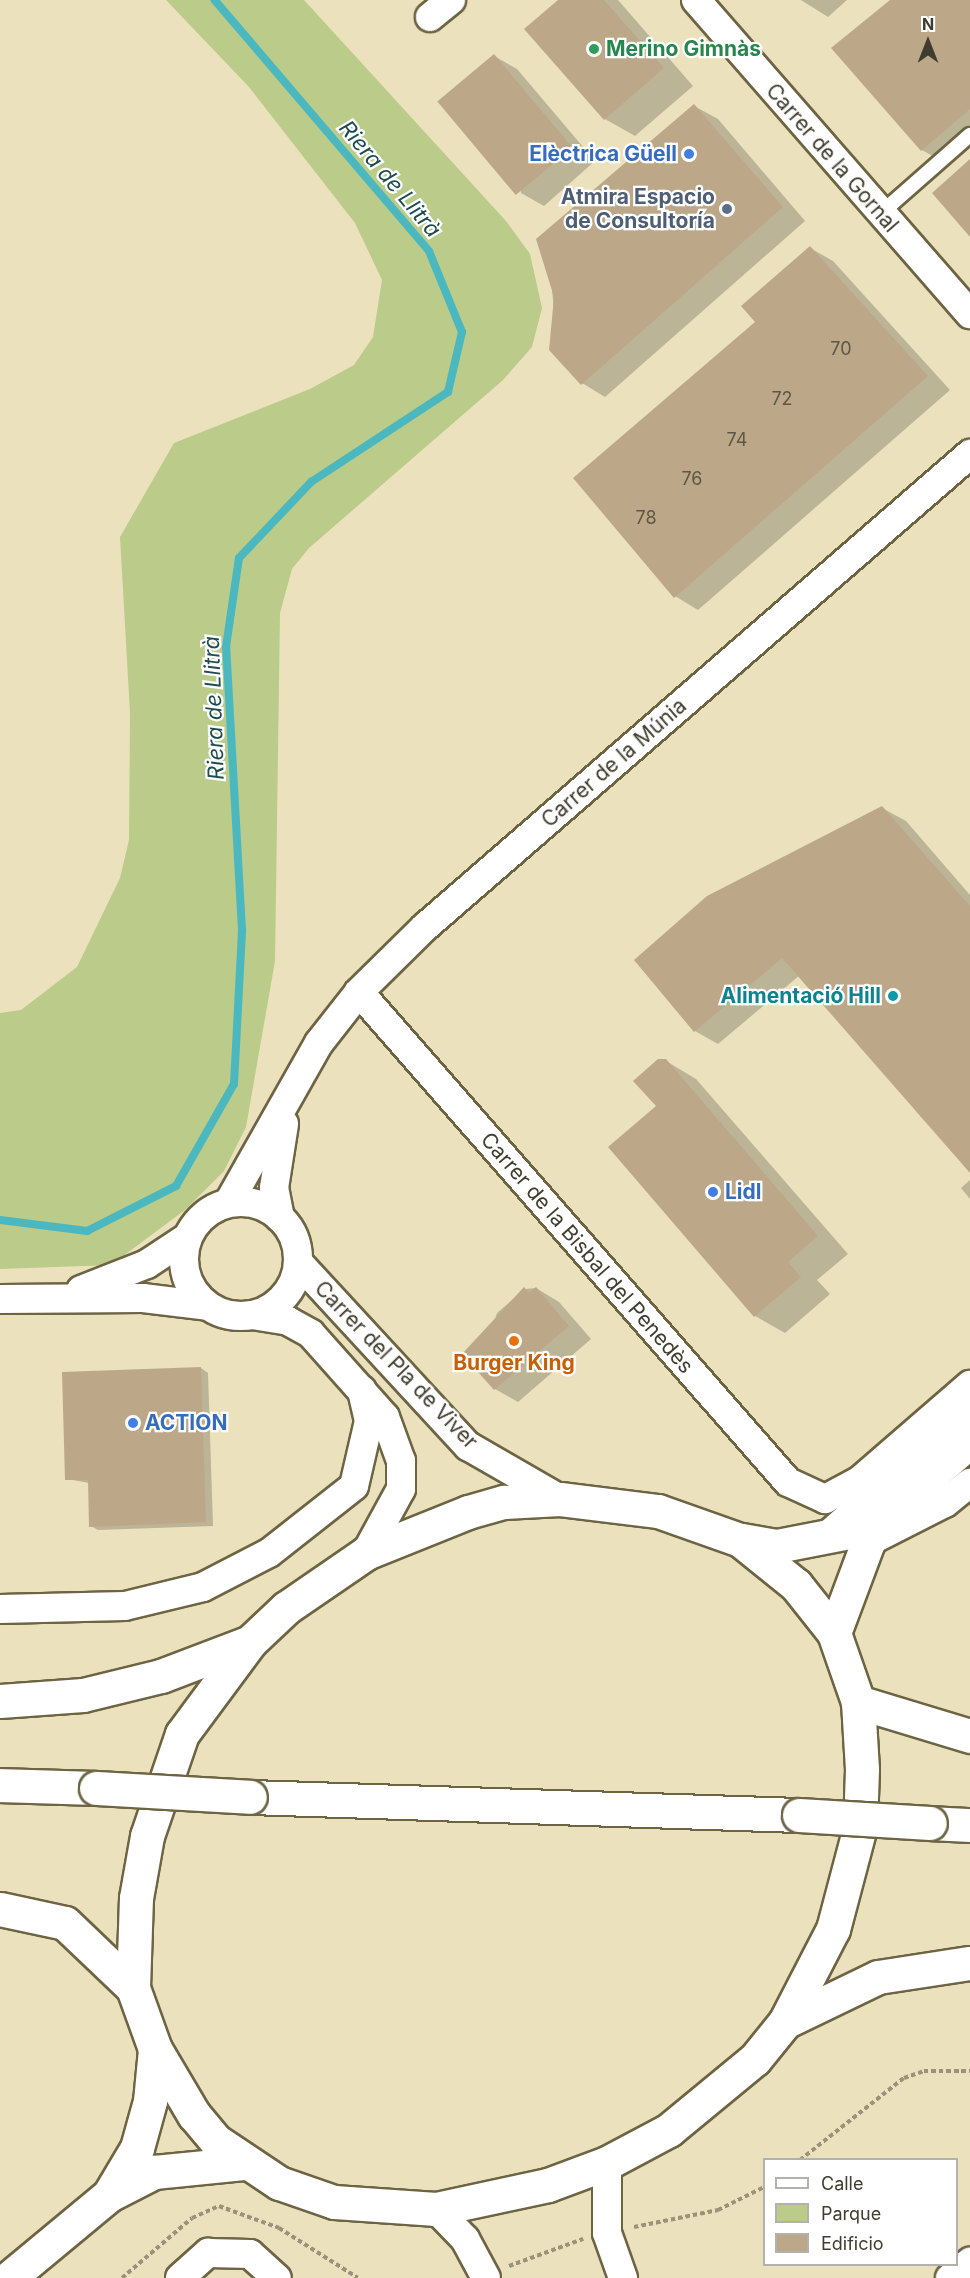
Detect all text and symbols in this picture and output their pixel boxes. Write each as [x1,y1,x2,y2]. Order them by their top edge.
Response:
north arrow [898,12,958,72]
text: N [922,14,934,34]
place label: Merino Gimnàs [606,36,761,62]
marker: Merino Gimnàs [587,42,601,56]
street label: Carrer de la Gornal [761,79,903,237]
water label: Riera de Llitrà [334,115,446,243]
place label: Elèctrica Güell [529,141,677,167]
marker: Elèctrica Güell [682,147,696,161]
place label: Atmira Espacio de Consultoría [561,184,715,234]
marker: Atmira Espacio de Consultoría [720,202,734,216]
house number: 70 [830,338,852,360]
house number: 72 [771,388,793,410]
house number: 74 [727,429,747,451]
house number: 76 [681,468,703,490]
house number: 78 [635,507,657,529]
water label: Riera de Llitrà [198,635,230,781]
street label: Carrer de la Múnia [537,693,691,833]
place label: Alimentació Hill [721,983,881,1009]
marker: Alimentació Hill [886,989,900,1003]
street label: Carrer de la Bisbal del Penedès [475,1127,699,1379]
place label: Lidl [725,1179,761,1205]
marker: Lidl [706,1185,720,1199]
street label: Carrer del Pla de Viver [309,1276,483,1454]
marker: Burger King [507,1334,521,1348]
place label: Burger King [453,1350,575,1376]
place label: ACTION [145,1410,227,1436]
marker: ACTION [126,1416,140,1430]
legend [763,2158,958,2266]
text: Calle [821,2173,863,2194]
text: Parque [821,2203,881,2224]
text: Edificio [821,2233,884,2254]

